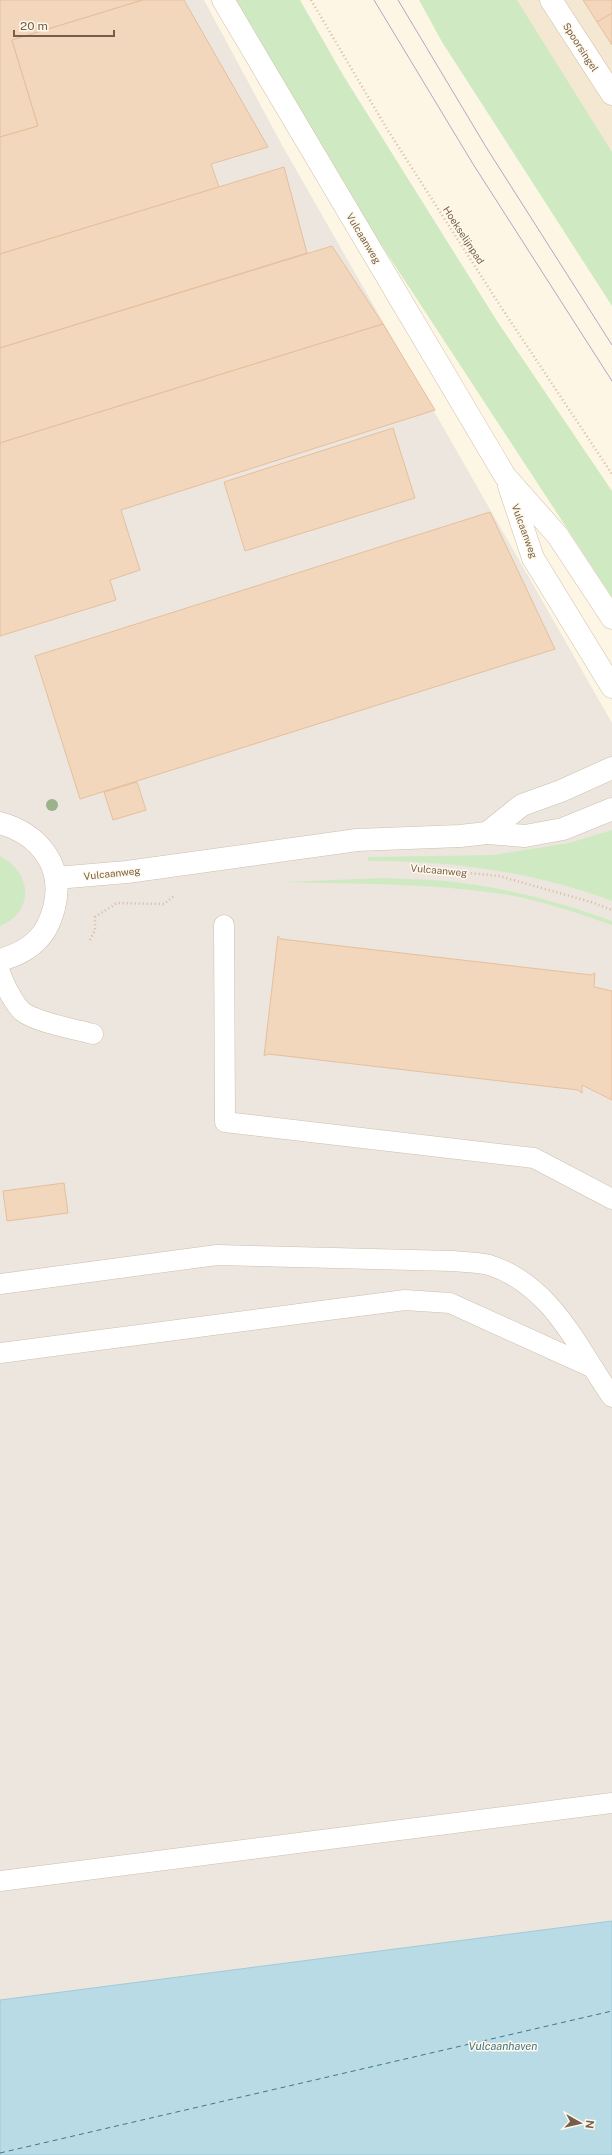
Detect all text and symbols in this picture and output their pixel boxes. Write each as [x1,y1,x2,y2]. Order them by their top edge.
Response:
scale bar [14,12,114,38]
text: 20 m [20,19,48,33]
street label: Spoorsingel [561,20,601,74]
street label: Hoekselijnpad [441,204,487,266]
street label: Vulcaanweg [344,211,384,265]
street label: Vulcaanweg [510,502,540,560]
street label: Vulcaanweg [410,862,468,878]
street label: Vulcaanweg [83,864,141,882]
water label: Vulcaanhaven [469,2040,537,2052]
north arrow [560,2103,600,2143]
text: N [583,2119,596,2129]

